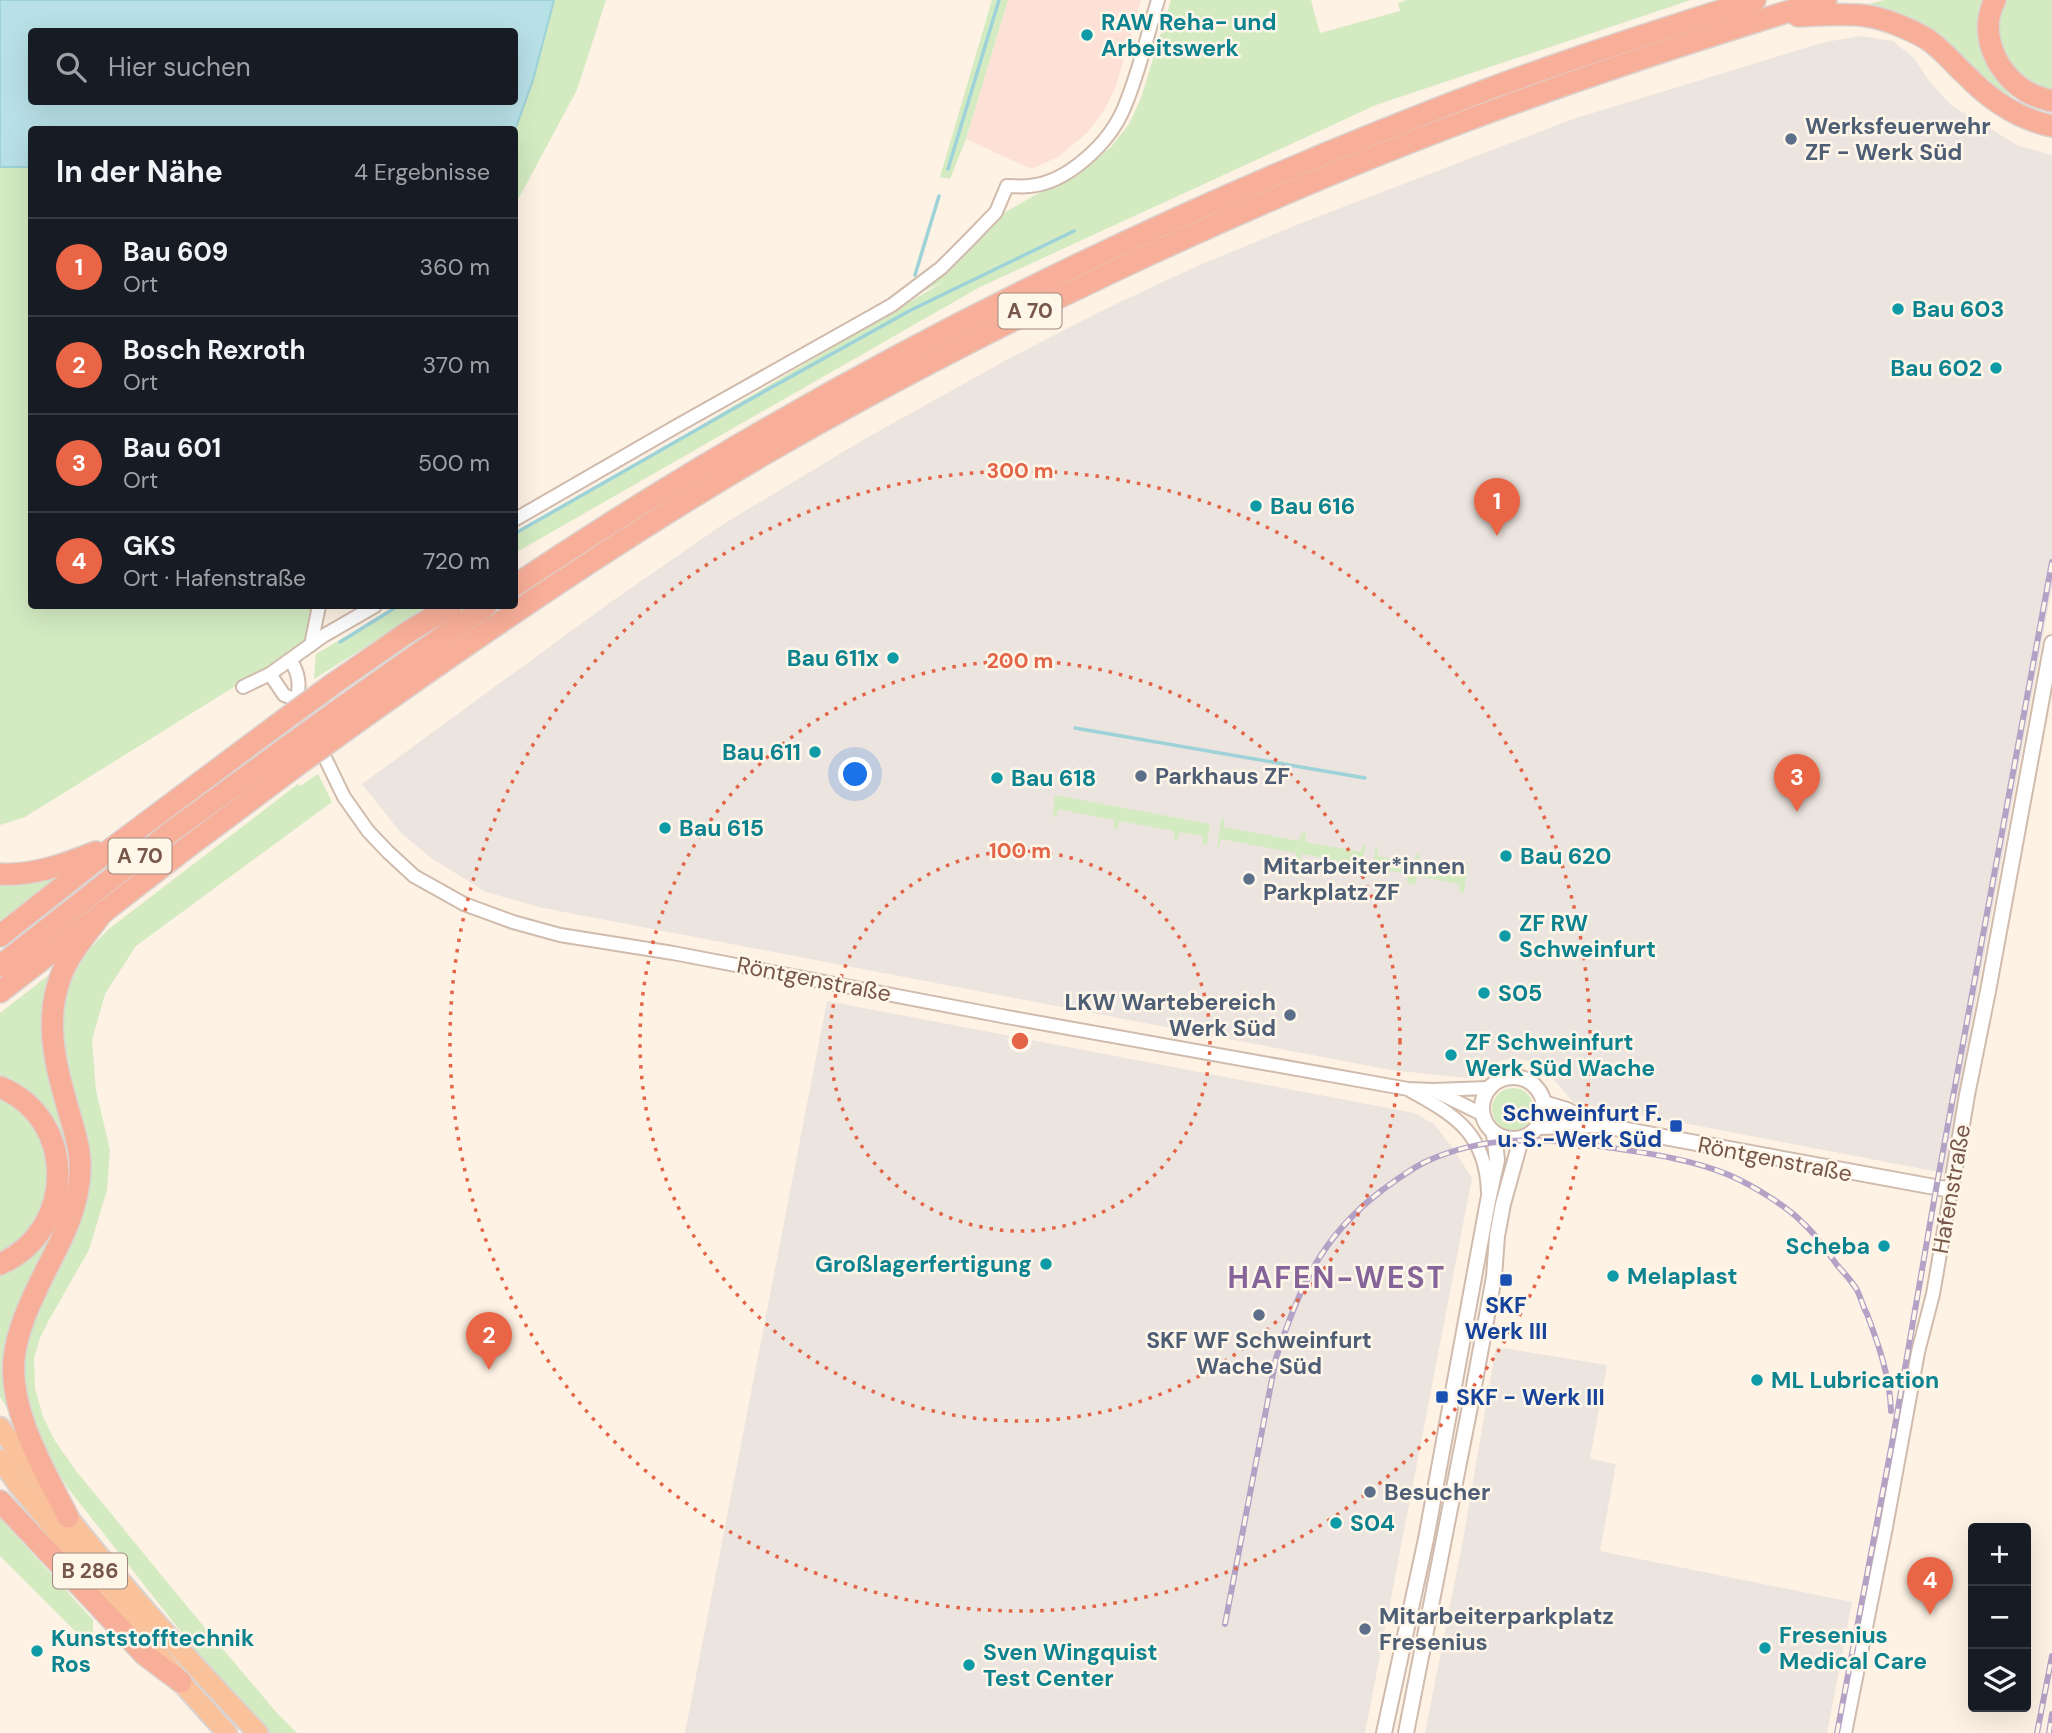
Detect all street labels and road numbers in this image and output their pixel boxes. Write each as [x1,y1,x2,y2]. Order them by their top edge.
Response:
road number: A 70 [998,294,1062,328]
road number: A 70 [108,838,172,874]
street label: Röntgenstraße [734,949,894,1009]
street label: Hafenstraße [1925,1122,1977,1256]
street label: Röntgenstraße [1695,1129,1855,1189]
road number: B 286 [53,1554,127,1588]

